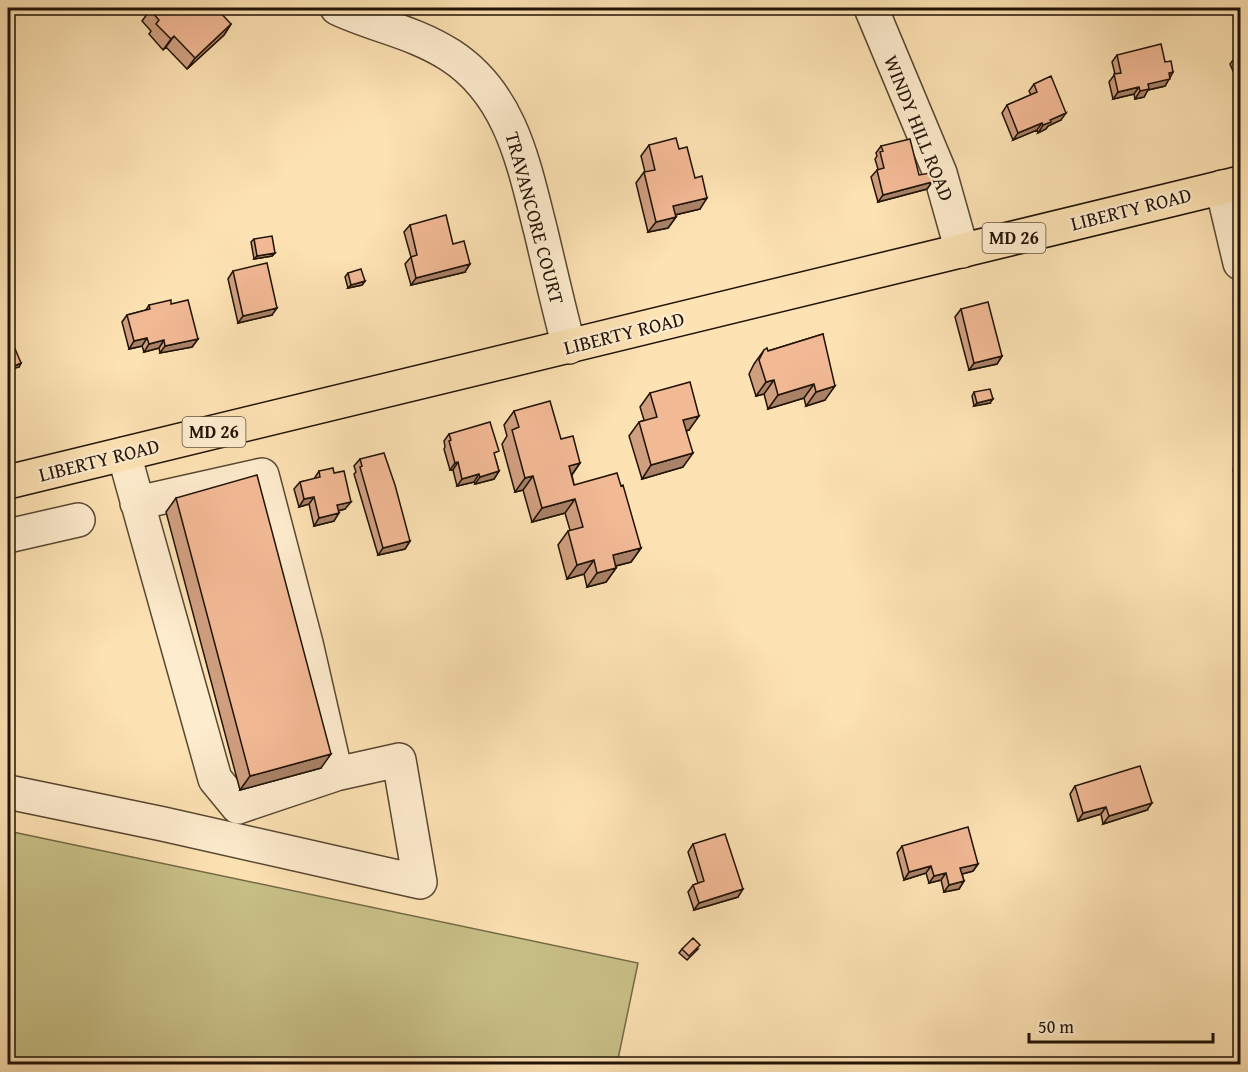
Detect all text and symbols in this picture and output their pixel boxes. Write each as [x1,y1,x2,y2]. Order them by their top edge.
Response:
street label: WINDY HILL ROAD [877,51,962,205]
street label: TRAVANCORE COURT [499,129,572,307]
street label: LIBERTY ROAD [1067,180,1194,238]
road number: MD 26 [982,223,1046,253]
street label: LIBERTY ROAD [560,304,687,362]
road number: MD 26 [182,417,246,447]
street label: LIBERTY ROAD [35,431,162,489]
scale bar [1029,1006,1214,1044]
text: 50 m [1038,1013,1074,1040]

